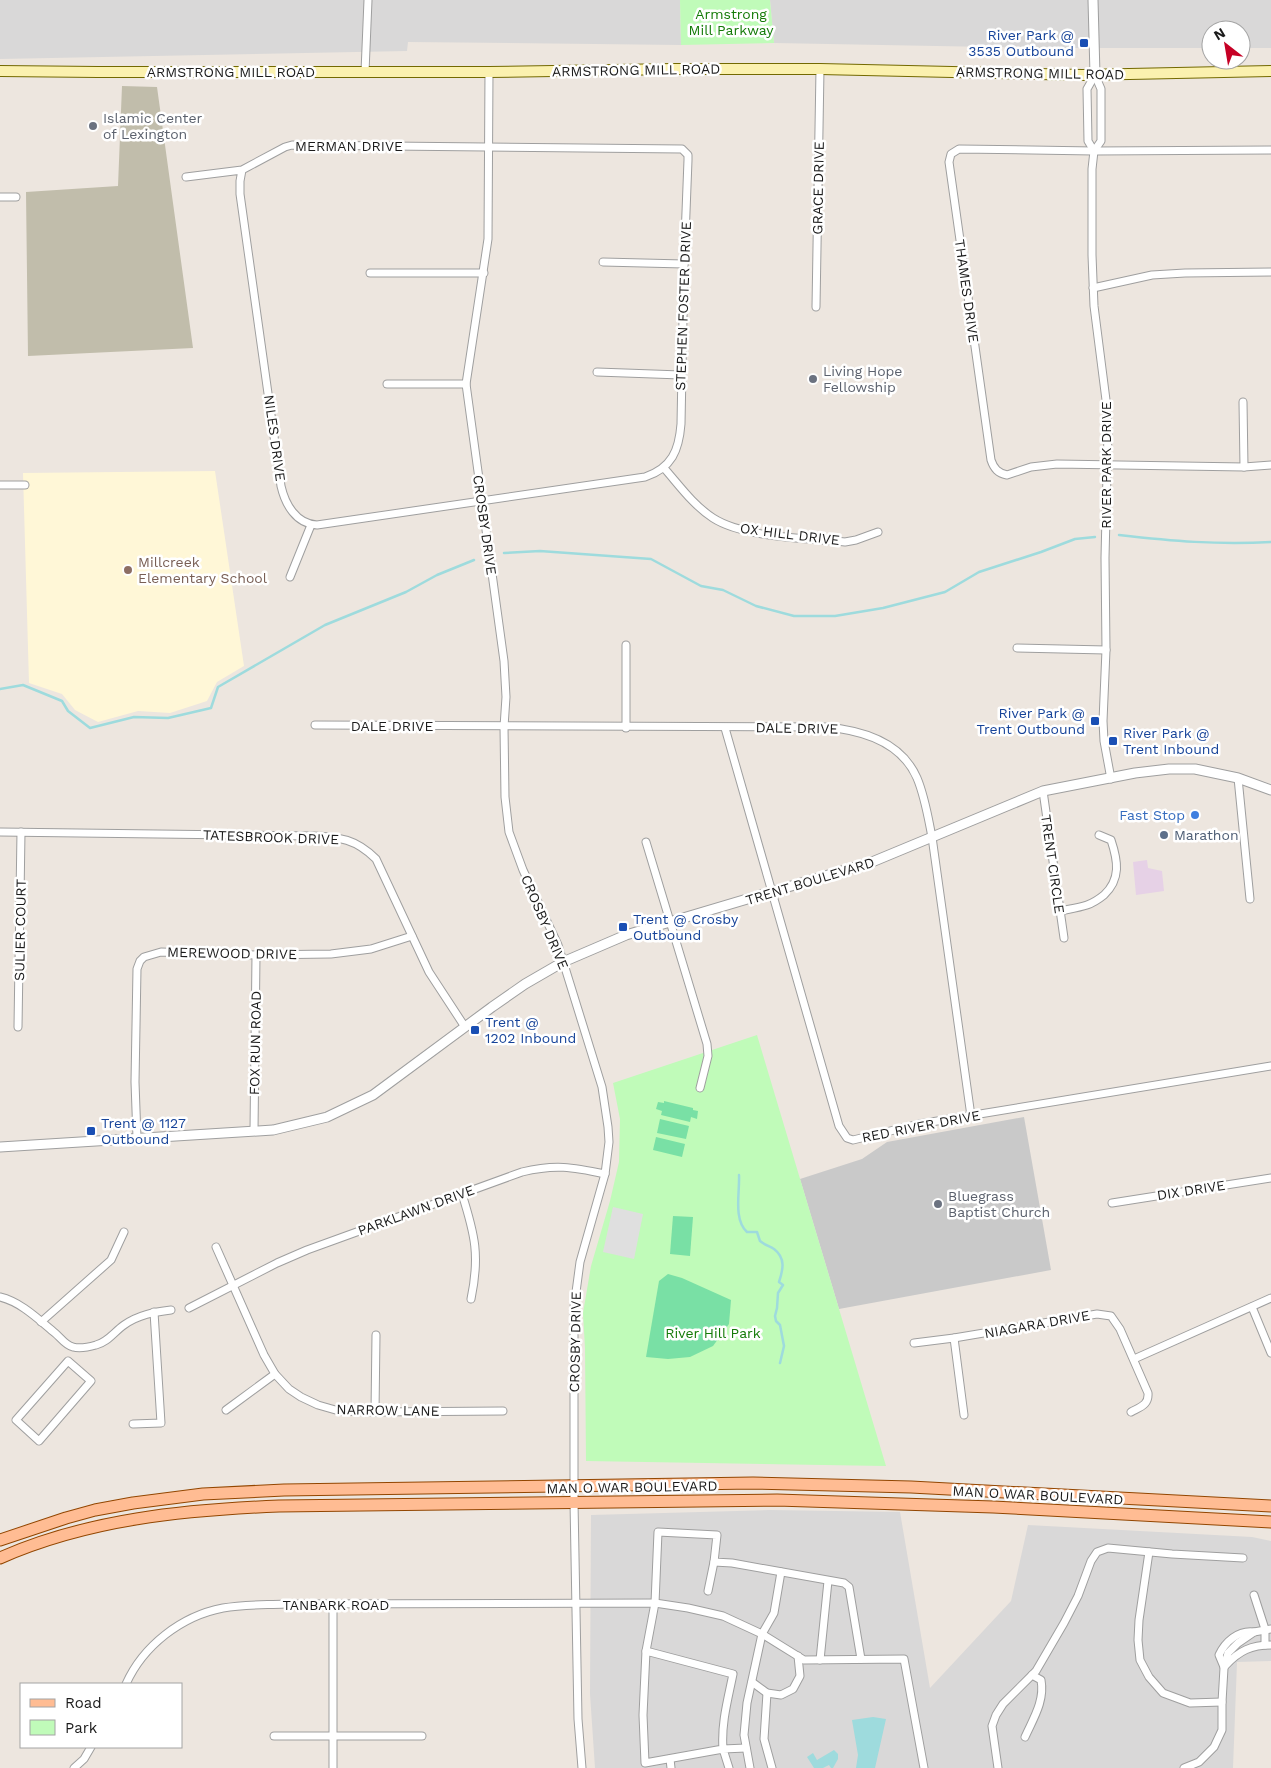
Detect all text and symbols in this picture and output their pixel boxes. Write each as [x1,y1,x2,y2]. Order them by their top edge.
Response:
park label: Armstrong Mill Parkway [689,6,774,38]
north arrow [1201,20,1251,70]
text: N [1211,24,1228,43]
place label: River Park @ 3535 Outbound [968,27,1074,59]
marker: River Park @ 3535 Outbound [1078,37,1090,49]
street label: ARMSTRONG MILL ROAD [552,61,720,79]
street label: ARMSTRONG MILL ROAD [147,64,315,80]
street label: ARMSTRONG MILL ROAD [956,64,1124,82]
place label: Islamic Center of Lexington [103,110,202,142]
marker: Islamic Center of Lexington [87,120,99,132]
street label: MERMAN DRIVE [295,138,403,154]
street label: GRACE DRIVE [809,141,827,235]
street label: STEPHEN FOSTER DRIVE [672,221,694,391]
street label: THAMES DRIVE [952,238,982,344]
place label: Living Hope Fellowship [823,363,902,395]
marker: Living Hope Fellowship [807,373,819,385]
street label: NILES DRIVE [261,394,289,482]
street label: RIVER PARK DRIVE [1098,401,1114,529]
street label: CROSBY DRIVE [470,474,500,576]
street label: OX HILL DRIVE [739,520,841,548]
place label: Millcreek Elementary School [138,554,268,586]
marker: Millcreek Elementary School [122,564,134,576]
place label: River Park @ Trent Outbound [977,705,1085,737]
marker: River Park @ Trent Outbound [1089,715,1101,727]
street label: DALE DRIVE [351,718,433,734]
street label: DALE DRIVE [756,719,839,737]
place label: River Park @ Trent Inbound [1123,725,1219,757]
marker: River Park @ Trent Inbound [1107,735,1119,747]
place label: Fast Stop [1119,807,1185,823]
marker: Fast Stop [1189,809,1201,821]
street label: TRENT CIRCLE [1038,814,1068,915]
street label: TATESBROOK DRIVE [203,827,339,847]
place label: Marathon [1174,827,1239,843]
marker: Marathon [1158,829,1170,841]
street label: TRENT BOULEVARD [744,854,876,908]
street label: CROSBY DRIVE [518,872,572,972]
street label: SULIER COURT [11,878,29,981]
place label: Trent @ Crosby Outbound [633,911,739,943]
marker: Trent @ Crosby Outbound [617,921,629,933]
street label: MEREWOOD DRIVE [167,944,297,962]
street label: FOX RUN ROAD [246,991,264,1095]
place label: Trent @ 1202 Inbound [485,1014,576,1046]
marker: Trent @ 1202 Inbound [469,1024,481,1036]
street label: RED RIVER DRIVE [860,1107,982,1145]
place label: Trent @ 1127 Outbound [101,1115,186,1147]
marker: Trent @ 1127 Outbound [85,1125,97,1137]
street label: DIX DRIVE [1156,1177,1226,1203]
street label: PARKLAWN DRIVE [356,1181,476,1239]
place label: Bluegrass Baptist Church [948,1188,1050,1220]
marker: Bluegrass Baptist Church [932,1198,944,1210]
street label: CROSBY DRIVE [566,1291,584,1393]
street label: NIAGARA DRIVE [983,1307,1091,1341]
park label: River Hill Park [665,1325,761,1341]
street label: NARROW LANE [336,1401,440,1419]
street label: MAN O WAR BOULEVARD [546,1478,718,1496]
street label: MAN O WAR BOULEVARD [952,1483,1124,1507]
street label: TANBARK ROAD [283,1597,389,1613]
legend [20,1683,182,1748]
text: Road [65,1694,102,1712]
text: Park [65,1719,98,1737]

